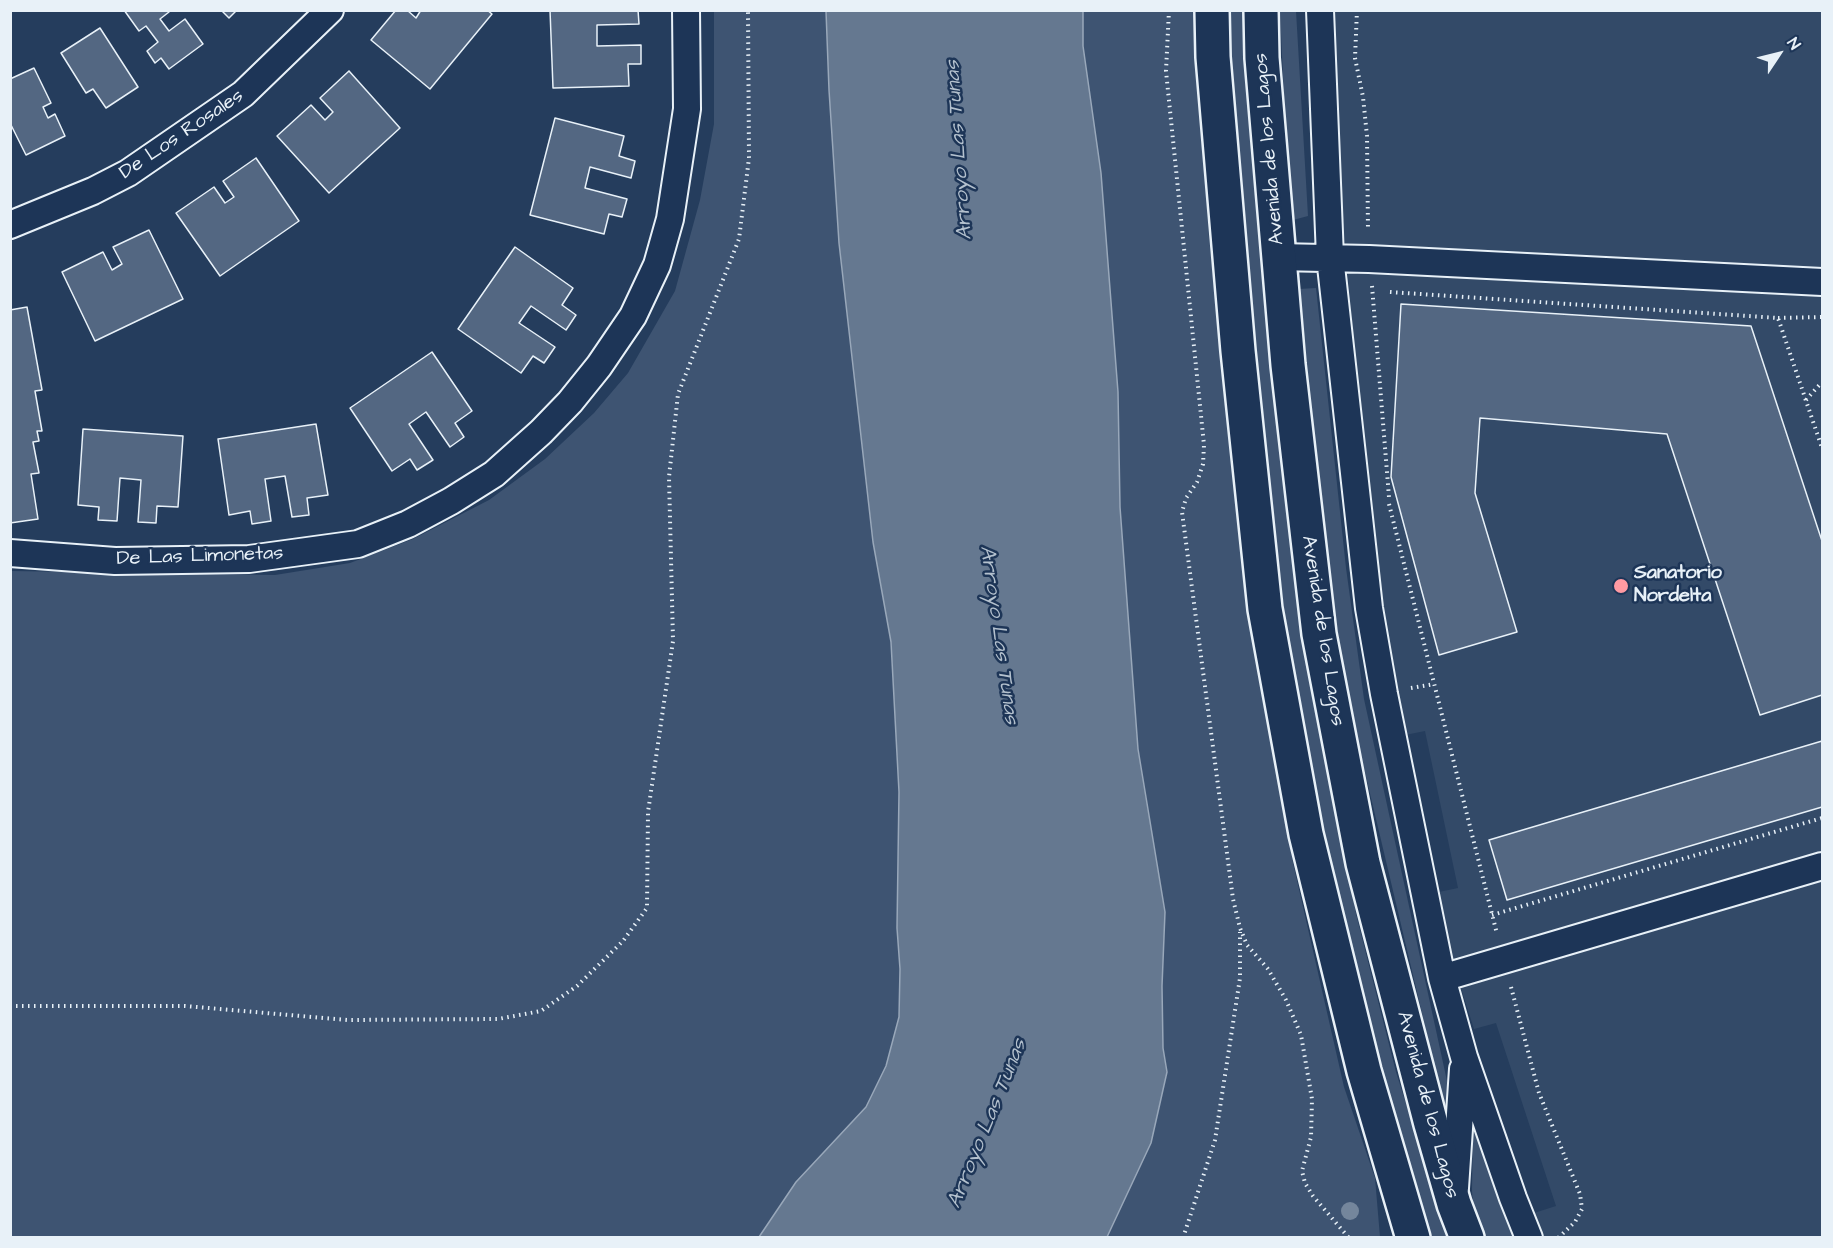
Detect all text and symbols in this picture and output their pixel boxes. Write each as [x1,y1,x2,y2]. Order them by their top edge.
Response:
north arrow [1749,24,1809,84]
text: N [1782,33,1806,54]
street label: Avenida de los Lagos [1250,52,1290,246]
water label: Arroyo Las Tunas [941,59,979,241]
street label: De Los Rosales [115,85,249,185]
street label: Avenida de los Lagos [1295,534,1349,728]
street label: De Las Limonetas [116,542,284,572]
water label: Arroyo Las Tunas [973,544,1023,726]
place label: Sanatorio Nordelta [1634,562,1722,609]
marker: Sanatorio Nordelta [1612,577,1630,595]
street label: Avenida de los Lagos [1390,1009,1464,1201]
water label: Arroyo Las Tunas [943,1036,1033,1212]

